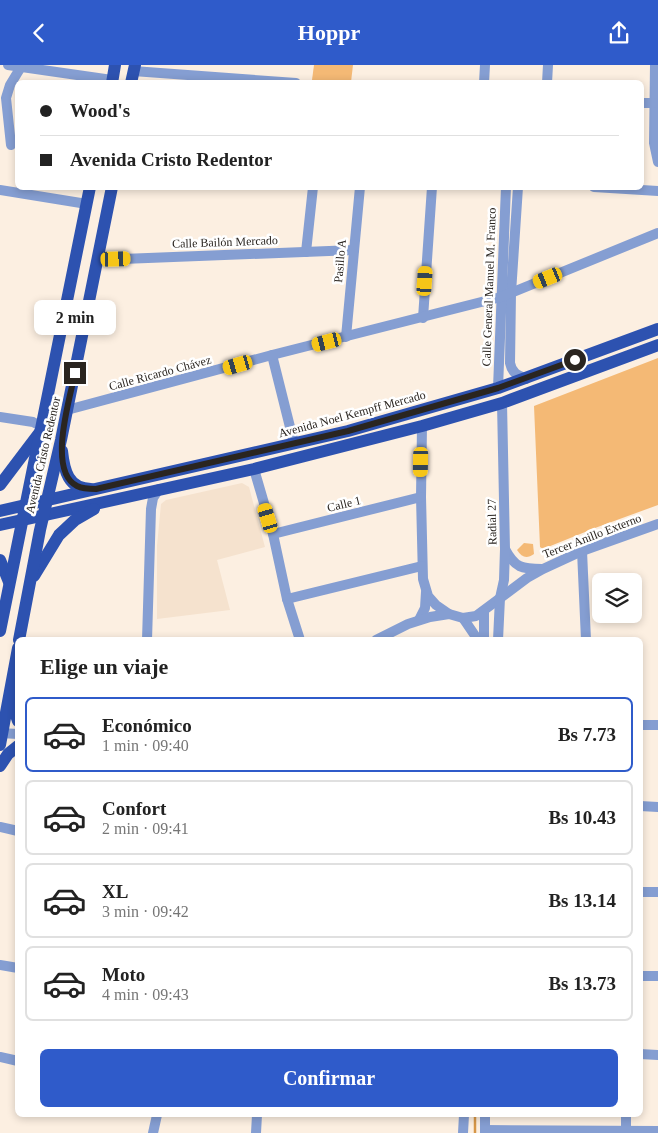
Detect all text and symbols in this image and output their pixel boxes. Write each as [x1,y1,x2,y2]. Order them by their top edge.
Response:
icon: back [25,19,53,47]
icon: share [605,19,633,47]
text: Hoppr [298,20,360,45]
text: Wood's [70,100,130,121]
text: Avenida Cristo Redentor [70,149,272,170]
street label: Calle General Manuel M. Franco [479,207,499,367]
street label: Calle Bailón Mercado [172,233,278,251]
street label: Pasillo A [331,238,349,283]
car [100,251,131,267]
car [531,265,564,291]
car [416,266,433,296]
callout: 2 min [34,301,116,335]
text: 2 min [56,309,94,326]
car [310,331,343,353]
route start [564,349,586,371]
street label: Calle Ricardo Chávez [107,353,213,393]
car [221,354,254,376]
route end [64,362,86,384]
street label: Avenida Noel Kempff Mercado [277,388,427,440]
street label: Avenida Cristo Redentor [23,395,63,515]
car [413,447,428,477]
street label: Calle 1 [326,493,362,515]
street label: Radial 27 [485,499,499,545]
car [256,501,279,535]
street label: Tercer Anillo Externo [541,511,643,561]
map controls [592,573,642,623]
button: layers [592,573,642,623]
text: Elige un viaje [40,654,168,679]
icon: car [42,712,87,757]
text: Económico [102,715,192,736]
text: Bs 7.73 [558,724,616,745]
text: 1 min · 09:40 [102,737,189,754]
icon: car [42,795,87,840]
text: Confort [102,798,166,819]
text: Bs 10.43 [548,807,616,828]
text: 2 min · 09:41 [102,820,189,837]
icon: car [42,878,87,923]
text: XL [102,881,128,902]
text: Bs 13.14 [548,890,616,911]
text: 3 min · 09:42 [102,903,189,920]
icon: car [42,961,87,1006]
text: Moto [102,964,145,985]
text: Bs 13.73 [548,973,616,994]
text: 4 min · 09:43 [102,986,189,1003]
button: Confirmar [40,1049,618,1107]

